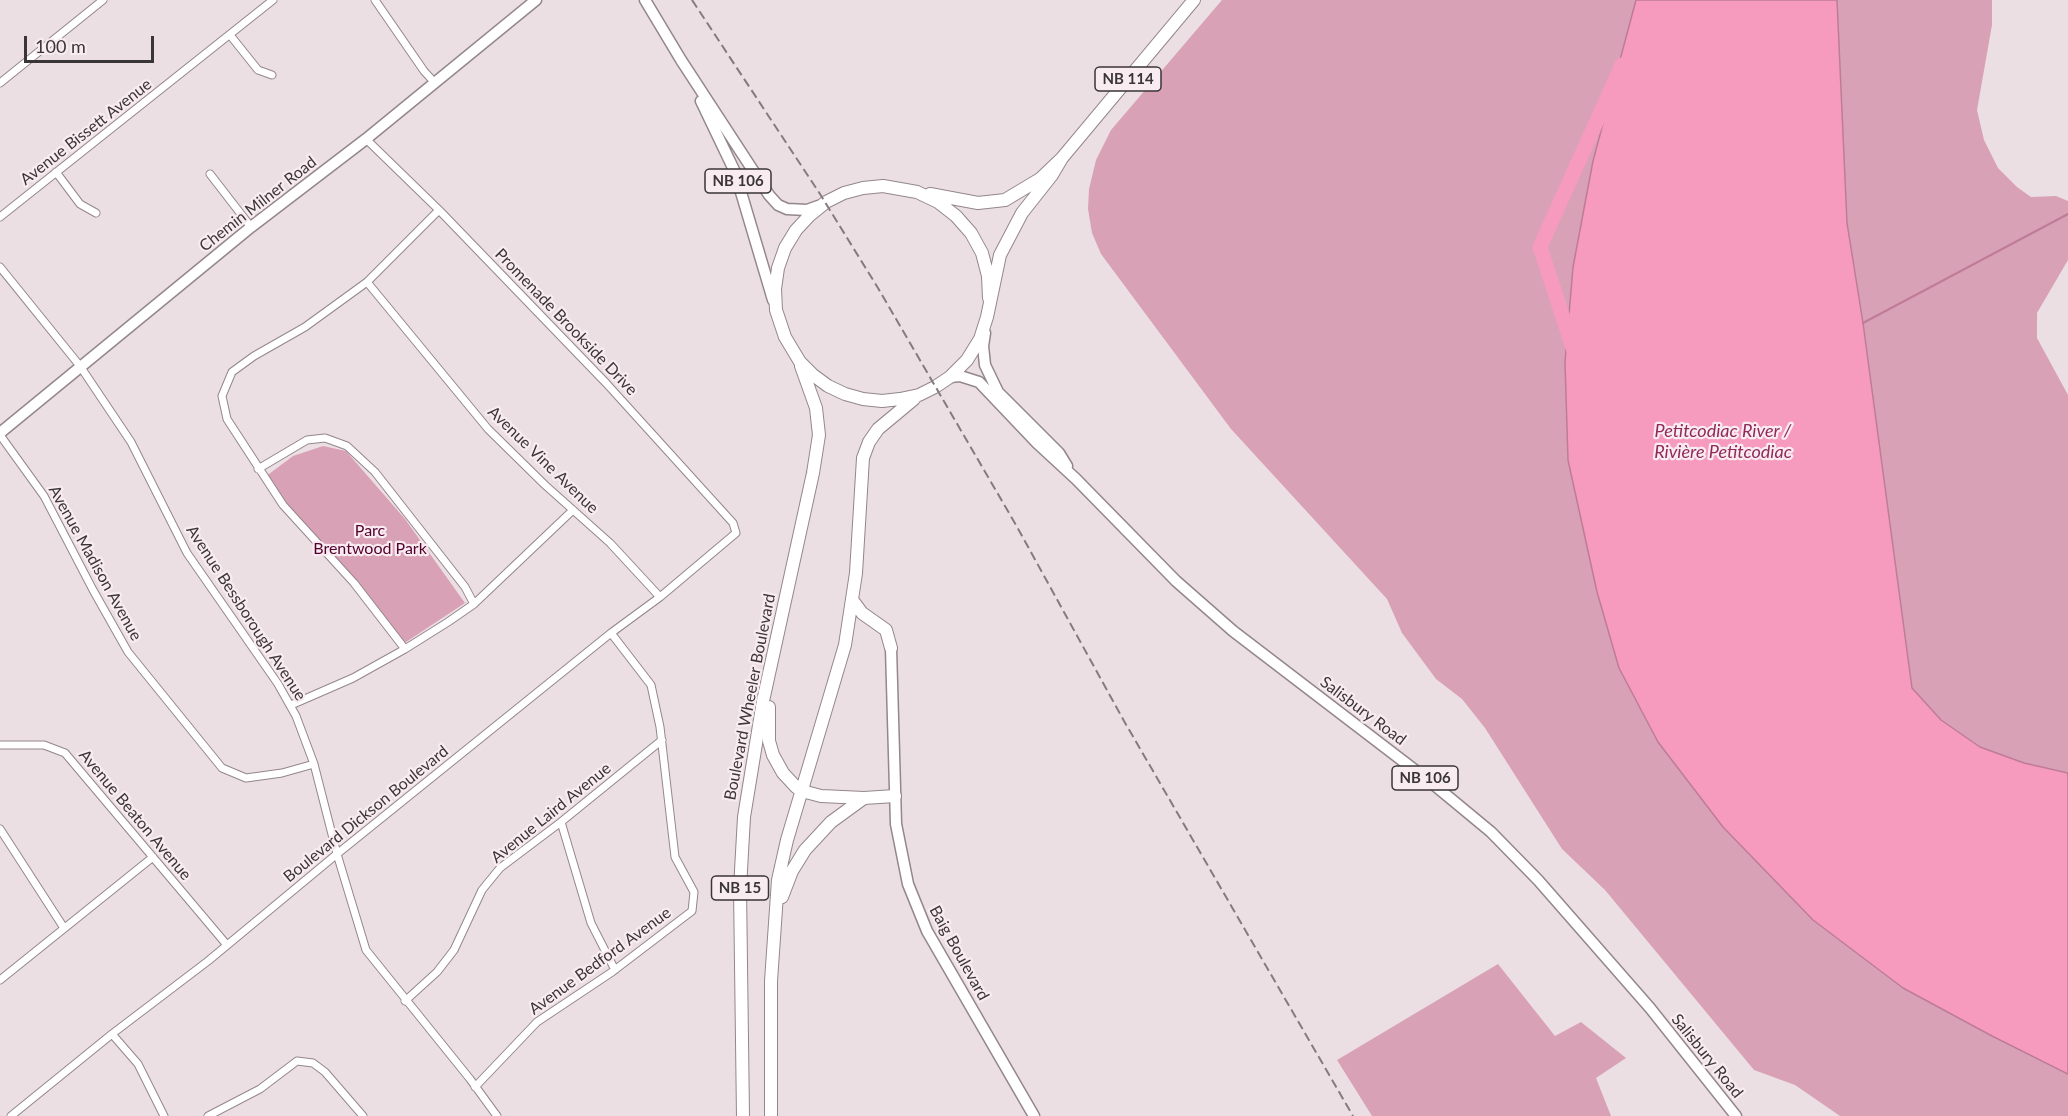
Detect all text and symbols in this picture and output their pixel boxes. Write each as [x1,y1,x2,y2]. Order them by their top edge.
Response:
scale bar [27,24,158,62]
text: 100 m [35,35,86,57]
road number: NB 114 [1095,67,1161,91]
street label: Avenue Bissett Avenue [17,75,155,189]
street label: Chemin Milner Road [196,152,320,256]
road number: NB 106 [705,169,771,193]
street label: Promenade Brookside Drive [491,245,641,399]
street label: Avenue Vine Avenue [484,402,602,518]
water label: Petitcodiac River / Rivière Petitcodiac [1654,420,1792,462]
street label: Avenue Madison Avenue [44,482,146,644]
park label: Parc Brentwood Park [313,521,427,559]
street label: Avenue Bessborough Avenue [182,522,310,704]
street label: Boulevard Wheeler Boulevard [721,592,779,802]
street label: Salisbury Road [1316,672,1410,750]
street label: Boulevard Dickson Boulevard [280,742,452,886]
street label: Avenue Beaton Avenue [75,746,195,884]
street label: Avenue Laird Avenue [487,759,615,867]
road number: NB 106 [1392,766,1458,790]
road number: NB 15 [712,876,768,900]
street label: Baig Boulevard [925,902,993,1004]
street label: Avenue Bedford Avenue [525,903,675,1019]
street label: Salisbury Road [1667,1010,1747,1102]

